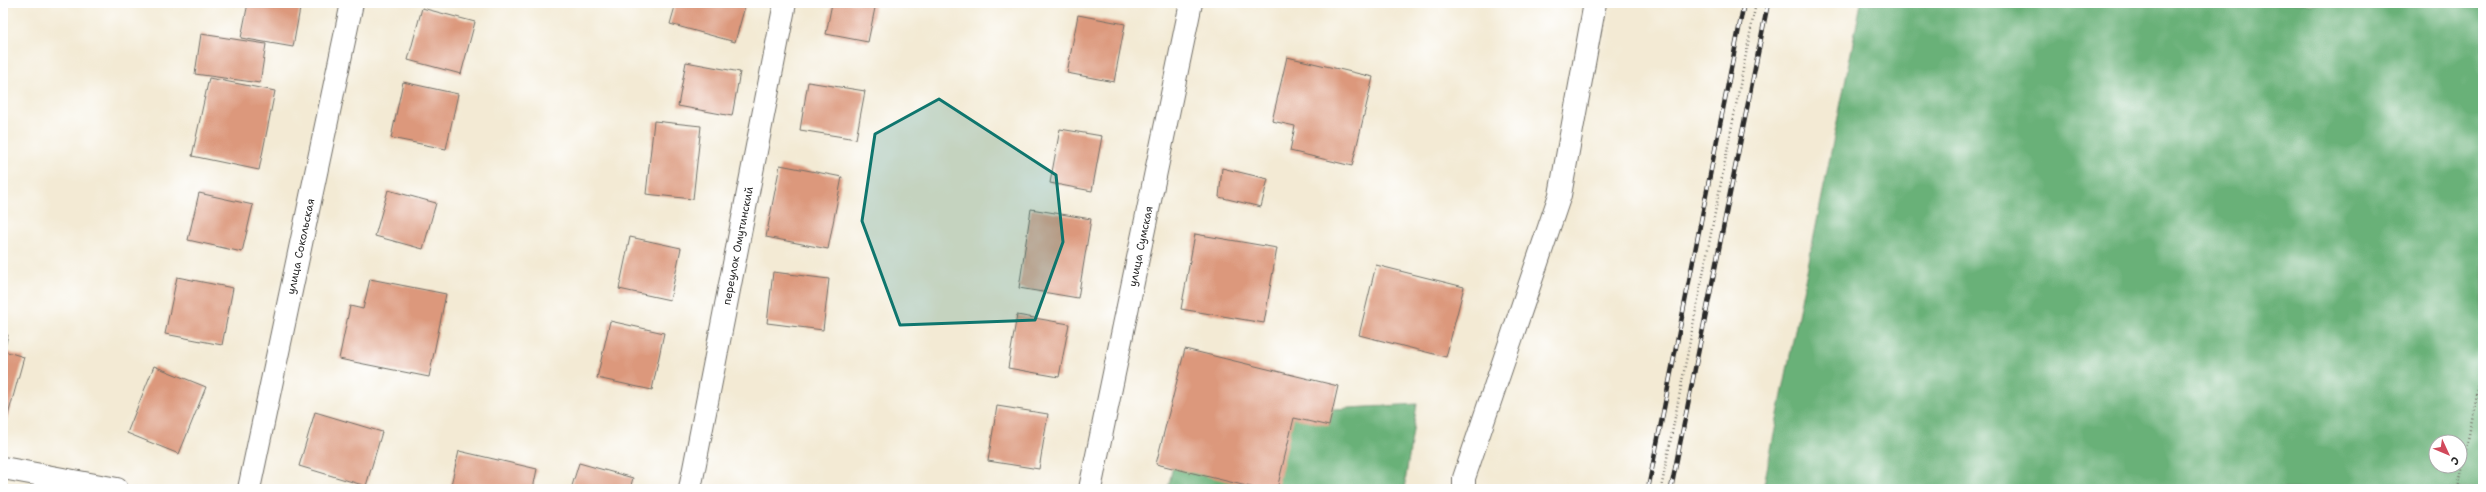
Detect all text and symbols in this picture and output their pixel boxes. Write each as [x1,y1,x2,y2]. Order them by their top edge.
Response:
street label: переулок Омутинский [719,185,757,306]
street label: улица Сокольская [283,197,318,296]
street label: улица Сумская [1125,205,1157,288]
north arrow [2428,434,2468,474]
text: С [2447,453,2463,468]

